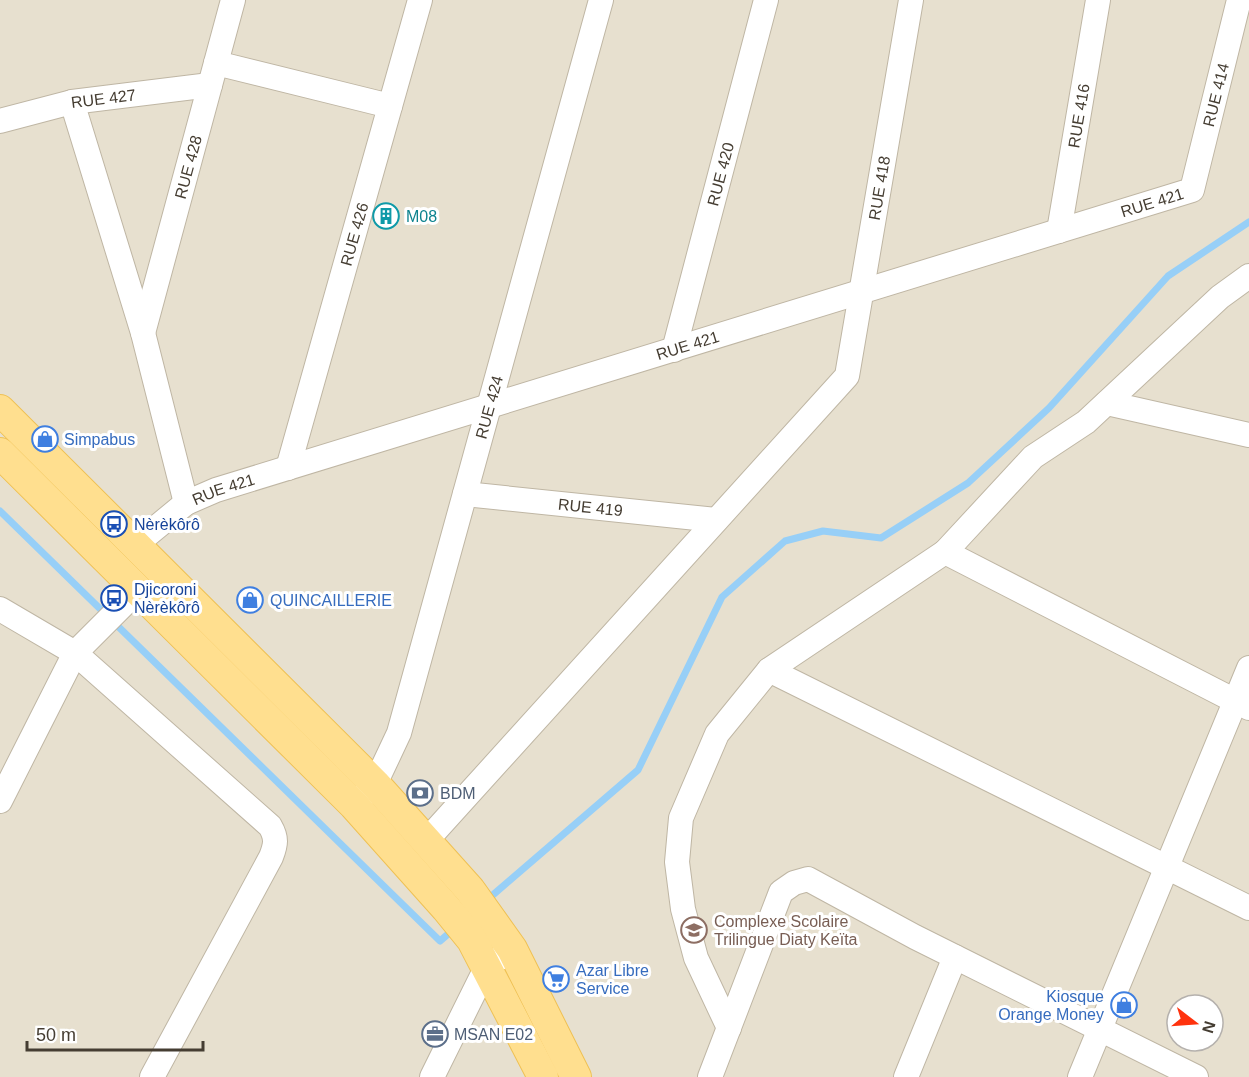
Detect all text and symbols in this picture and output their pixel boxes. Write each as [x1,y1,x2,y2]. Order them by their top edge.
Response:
street label: RUE 414 [1200,61,1232,128]
street label: RUE 416 [1065,82,1093,149]
street label: RUE 427 [70,86,137,111]
street label: RUE 428 [172,133,205,201]
street label: RUE 420 [704,140,737,208]
street label: RUE 418 [866,155,893,222]
street label: RUE 421 [1119,185,1186,220]
street label: RUE 426 [337,201,371,268]
building icon: M08 [371,201,401,231]
place label: M08 [406,208,437,225]
street label: RUE 421 [654,328,721,363]
street label: RUE 424 [472,374,506,441]
shop icon: Simpabus [30,424,60,454]
place label: Simpabus [64,431,135,448]
street label: RUE 421 [190,471,257,508]
street label: RUE 419 [557,496,624,519]
bus stop icon: Nèrèkôrô [99,509,129,539]
place label: Nèrèkôrô [134,516,200,533]
place label: Djicoroni Nèrèkôrô [134,581,200,616]
bus stop icon: Djicoroni Nèrèkôrô [99,583,129,613]
shop icon: QUINCAILLERIE [235,585,265,615]
place label: QUINCAILLERIE [270,592,392,609]
bank icon: BDM [405,778,435,808]
place label: BDM [440,785,476,802]
place label: Complexe Scolaire Trilingue Diaty Keïta [714,913,858,948]
school or university icon: Complexe Scolaire Trilingue Diaty Keïta [679,915,709,945]
place label: Azar Libre Service [576,962,649,997]
supermarket icon: Azar Libre Service [541,964,571,994]
place label: Kiosque Orange Money [998,988,1104,1023]
shop icon: Kiosque Orange Money [1109,990,1139,1020]
north arrow [1165,993,1225,1053]
scale bar [27,1014,202,1052]
office icon: MSAN E02 [420,1019,450,1049]
text: N [1199,1019,1219,1035]
text: 50 m [36,1025,76,1045]
place label: MSAN E02 [454,1026,533,1043]

